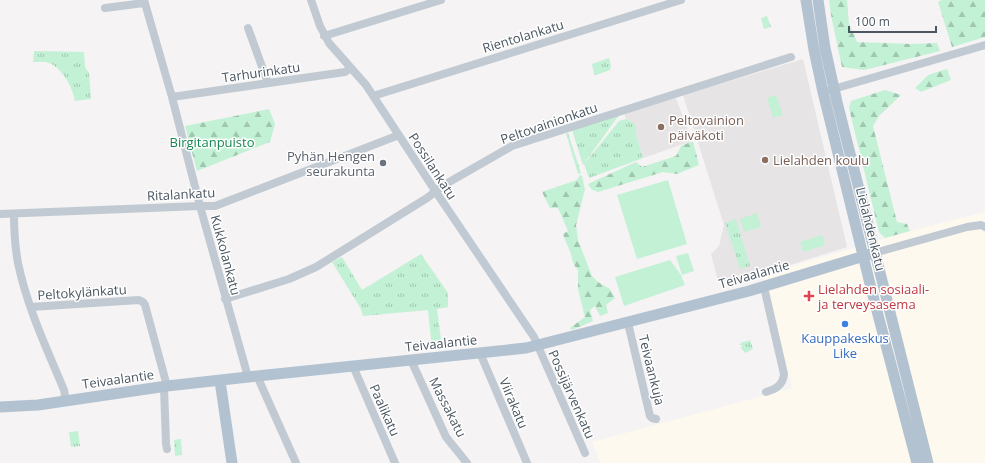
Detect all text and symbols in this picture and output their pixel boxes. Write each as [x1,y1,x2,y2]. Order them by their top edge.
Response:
scale bar [849,8,936,34]
text: 100 m [855,13,890,30]
street label: Rientolankatu [480,15,566,57]
street label: Tarhurinkatu [221,58,301,86]
street label: Peltovainionkatu [498,98,600,148]
place label: Peltovainion päiväkoti [669,111,744,144]
marker: Peltovainion päiväkoti [656,122,666,132]
street label: Possilankatu [405,129,461,203]
park label: Birgitanpuisto [169,133,255,151]
place label: Pyhän Hengen seurakunta [287,147,375,180]
place label: Lielahden koulu [773,151,869,169]
marker: Lielahden koulu [760,155,770,165]
marker: Pyhän Hengen seurakunta [378,158,388,168]
street label: Ritalankatu [146,183,216,205]
street label: Lielahdenkatu [852,185,890,273]
street label: Kukkolankatu [207,213,245,297]
street label: Teivaalantie [717,255,791,293]
street label: Peltokylänkatu [37,280,127,304]
place label: Lielahden sosiaali- ja terveysasema [817,280,929,313]
marker: Lielahden sosiaali- ja terveysasema [803,290,815,302]
marker: Kauppakeskus Like [840,319,850,329]
place label: Kauppakeskus Like [801,329,889,362]
street label: Teivaalantie [404,330,478,356]
street label: Teivaankuja [635,333,669,407]
street label: Possijärvenkatu [544,347,600,441]
street label: Teivaalantie [81,365,155,393]
street label: Massakatu [425,374,471,440]
street label: Viirakatu [495,375,533,431]
street label: Paalikatu [365,381,405,439]

